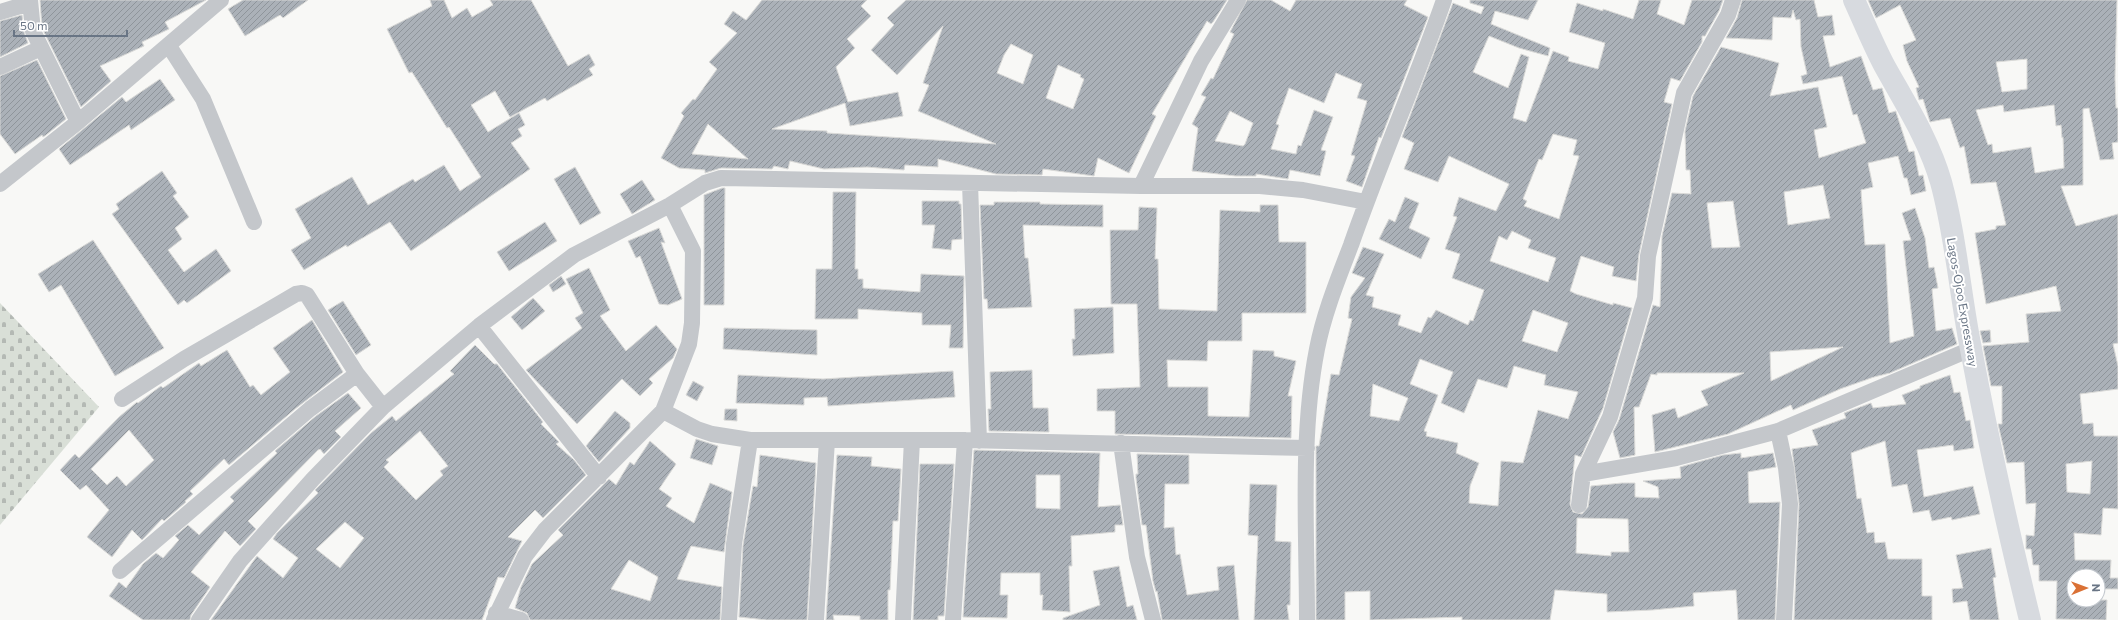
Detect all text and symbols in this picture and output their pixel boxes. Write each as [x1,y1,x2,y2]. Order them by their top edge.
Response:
scale bar [14,12,127,38]
text: 50 m [20,18,48,32]
street label: Lagos-Ojoo Expressway [1945,236,1981,368]
north arrow [2066,568,2106,608]
text: N [2090,584,2103,592]

